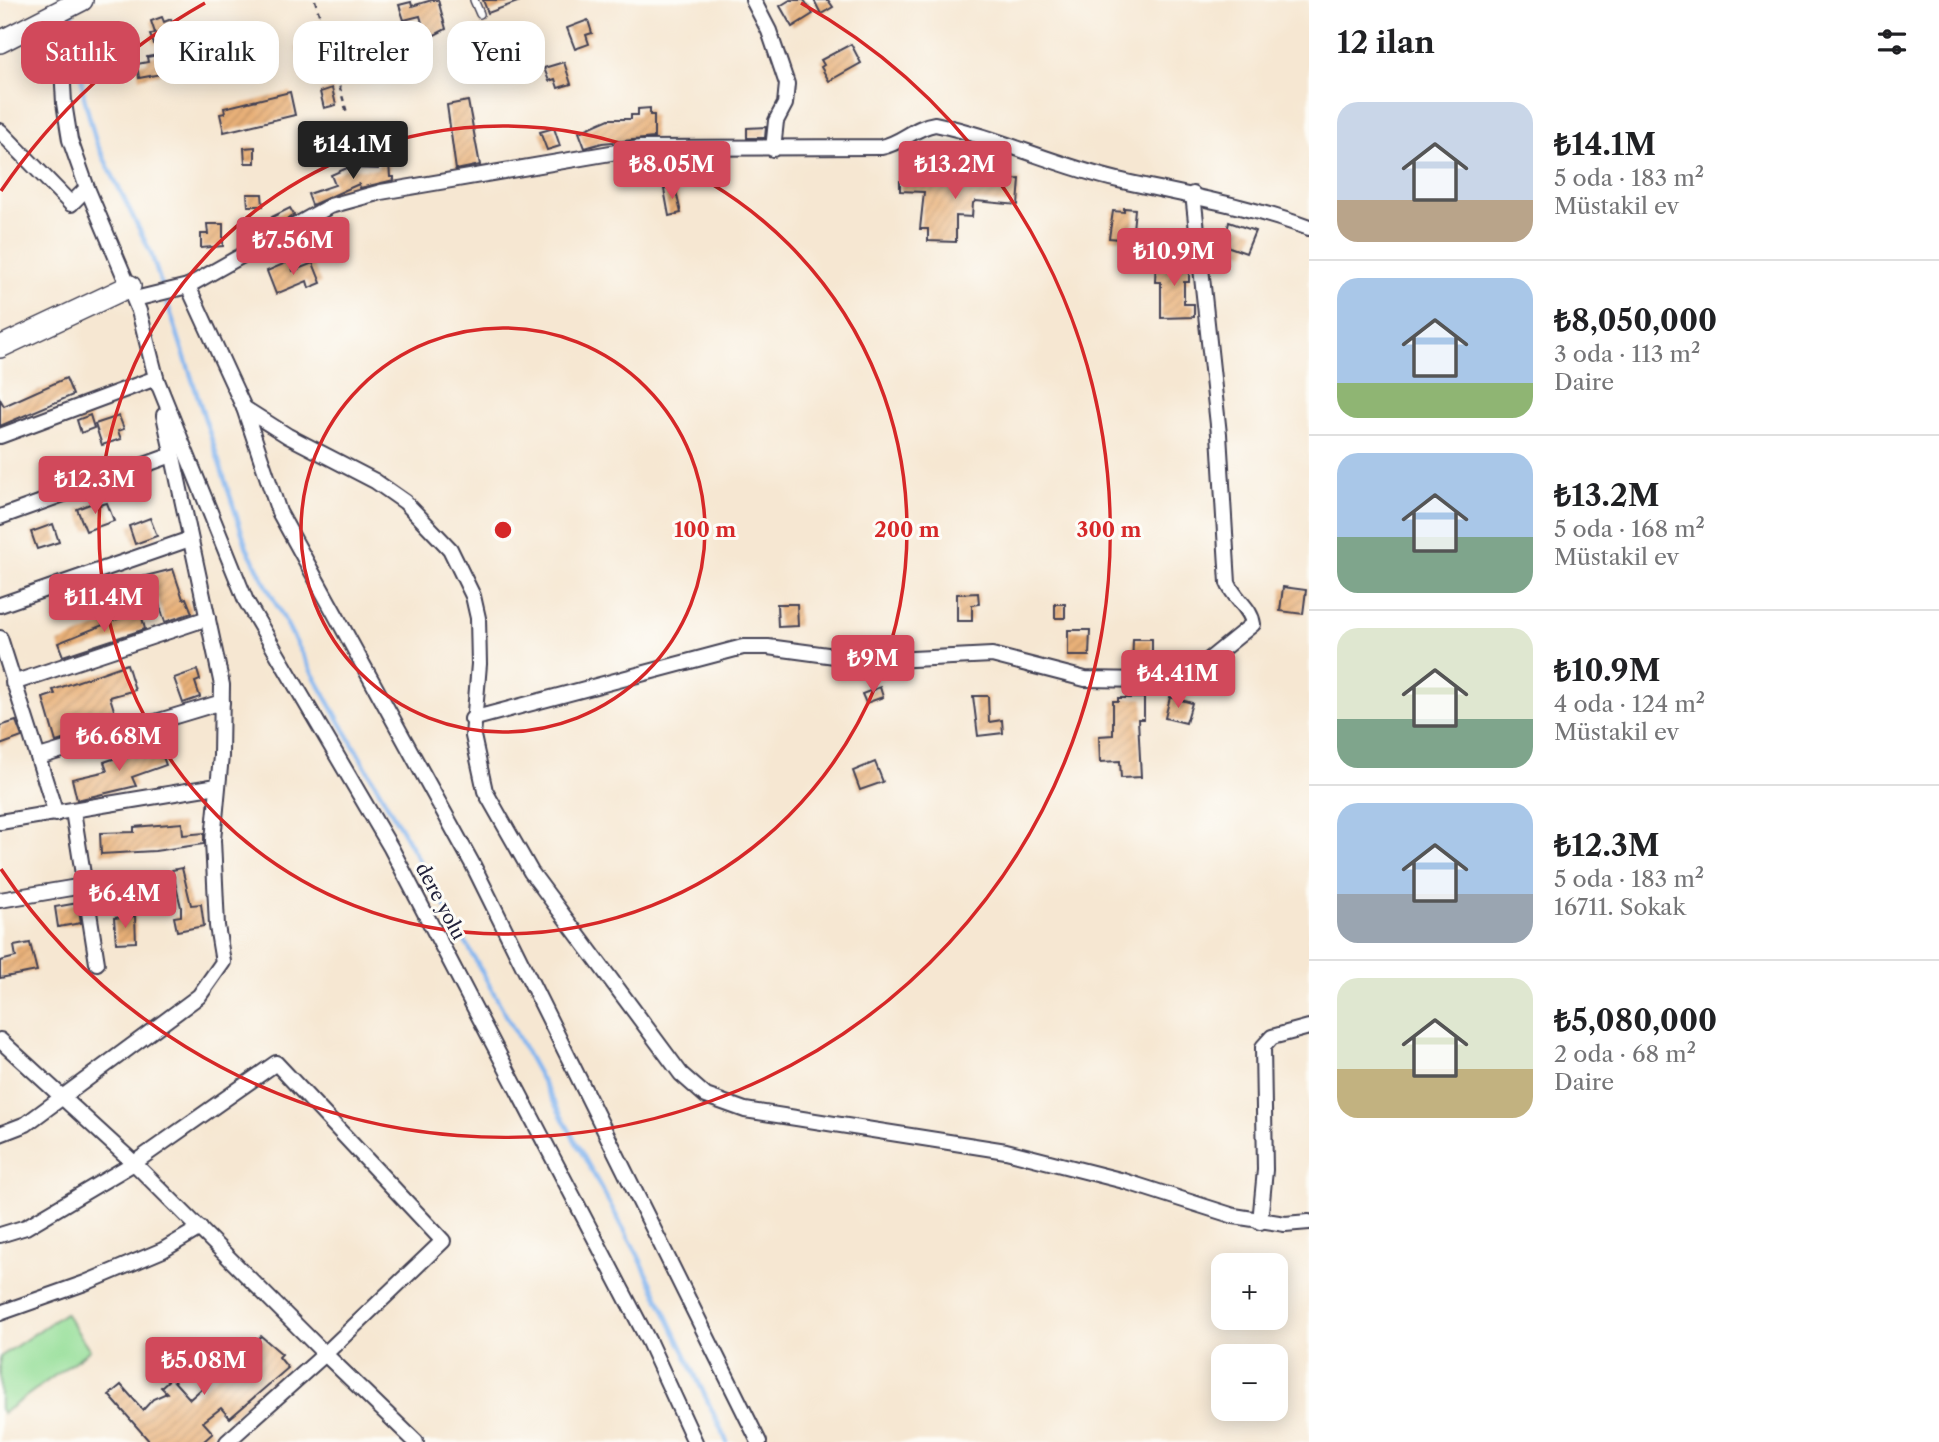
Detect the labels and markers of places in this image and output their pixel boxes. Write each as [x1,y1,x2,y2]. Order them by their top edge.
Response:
pin: ₺14.1M [296,122,410,181]
pin: ₺8.05M [615,142,729,201]
pin: ₺13.2M [898,142,1012,201]
pin: ₺7.56M [236,218,350,277]
pin: ₺10.9M [1117,229,1231,288]
pin: ₺12.3M [38,456,152,516]
centre of rings [491,518,515,542]
pin: ₺11.4M [47,574,161,634]
pin: ₺9M [839,636,907,695]
pin: ₺4.41M [1121,650,1235,710]
pin: ₺6.68M [62,714,176,773]
pin: ₺6.4M [76,870,174,930]
pin: ₺5.08M [147,1338,261,1397]

